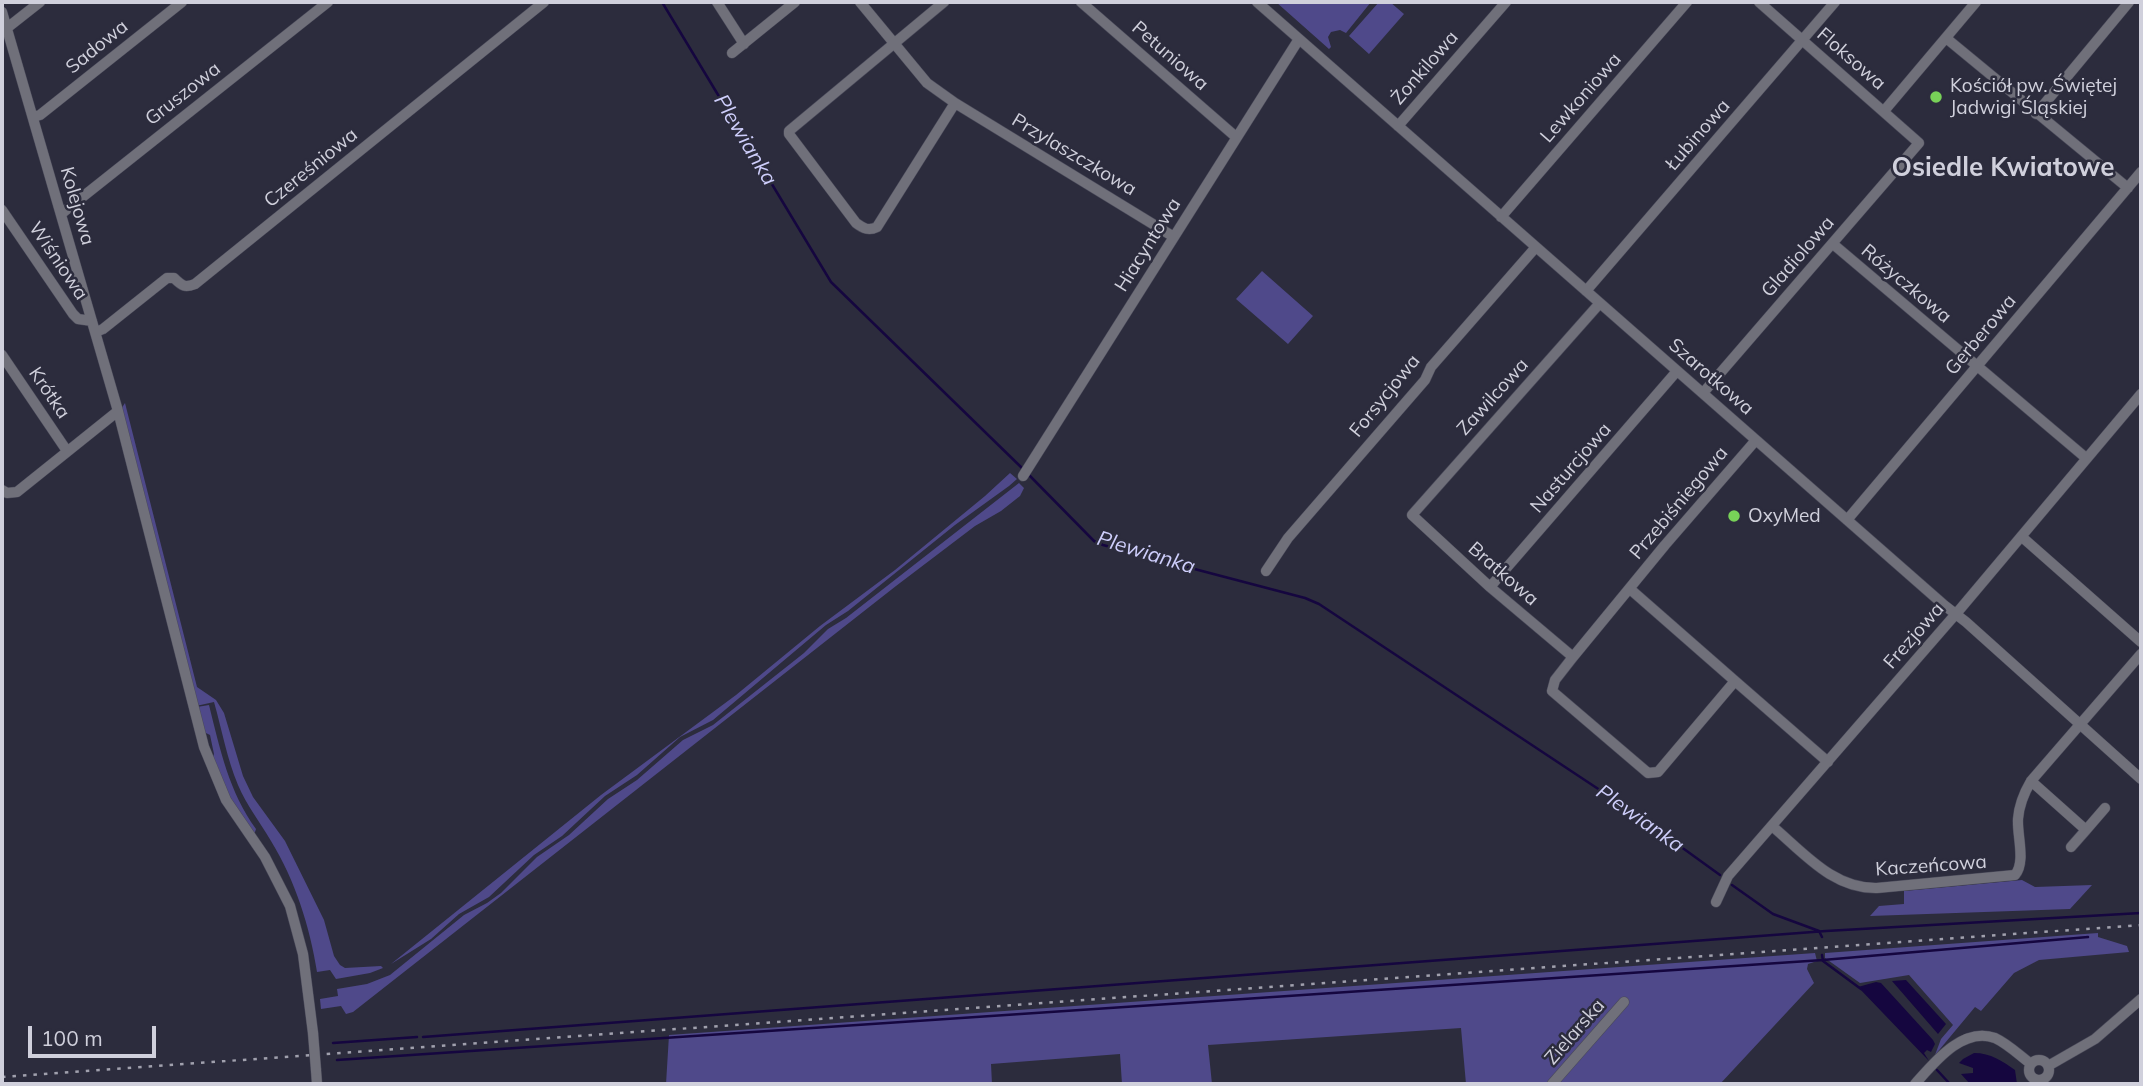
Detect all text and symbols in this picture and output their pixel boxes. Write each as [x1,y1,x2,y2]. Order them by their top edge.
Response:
street label: Sadowa [61,15,133,79]
street label: Petuniowa [1127,17,1213,95]
street label: Floksowa [1812,23,1890,95]
street label: Żonkilowa [1387,26,1463,110]
street label: Lewkoniowa [1536,48,1626,148]
street label: Gruszowa [141,58,225,130]
place label: Kościół pw. Świętej Jadwigi Śląskiej [1950,75,2117,119]
marker: Kościół pw. Świętej Jadwigi Śląskiej [1928,89,1944,105]
water label: Plewianka [708,90,782,190]
street label: Łubinowa [1661,95,1735,175]
street label: Przylaszczkowa [1008,109,1140,201]
street label: Czereśniowa [260,123,362,213]
district label: Osiedle Kwiatowe [1891,152,2115,184]
street label: Kolejowa [55,164,99,248]
street label: Hiacyntowa [1110,194,1186,296]
street label: Gladiolowa [1757,212,1839,302]
street label: Wiśniowa [24,218,92,304]
street label: Różyczkowa [1856,240,1956,328]
street label: Gerberowa [1941,290,2021,380]
street label: Szarotkowa [1664,334,1758,420]
street label: Forsycjowa [1345,350,1425,442]
street label: Zawilcowa [1453,354,1533,440]
street label: Krótka [24,363,74,423]
street label: Nasturcjowa [1526,418,1616,518]
street label: Przebiśniegowa [1625,442,1733,564]
place label: OxyMed [1748,505,1821,527]
marker: OxyMed [1726,508,1742,524]
water label: Plewianka [1094,526,1198,580]
street label: Bratkowa [1463,537,1543,611]
street label: Frezjowa [1879,598,1949,674]
water label: Plewianka [1591,780,1689,858]
street label: Kaczeńcowa [1875,851,1987,881]
street label: Zielarska [1540,995,1610,1069]
scale bar [32,1012,159,1056]
text: 100 m [41,1025,103,1051]

